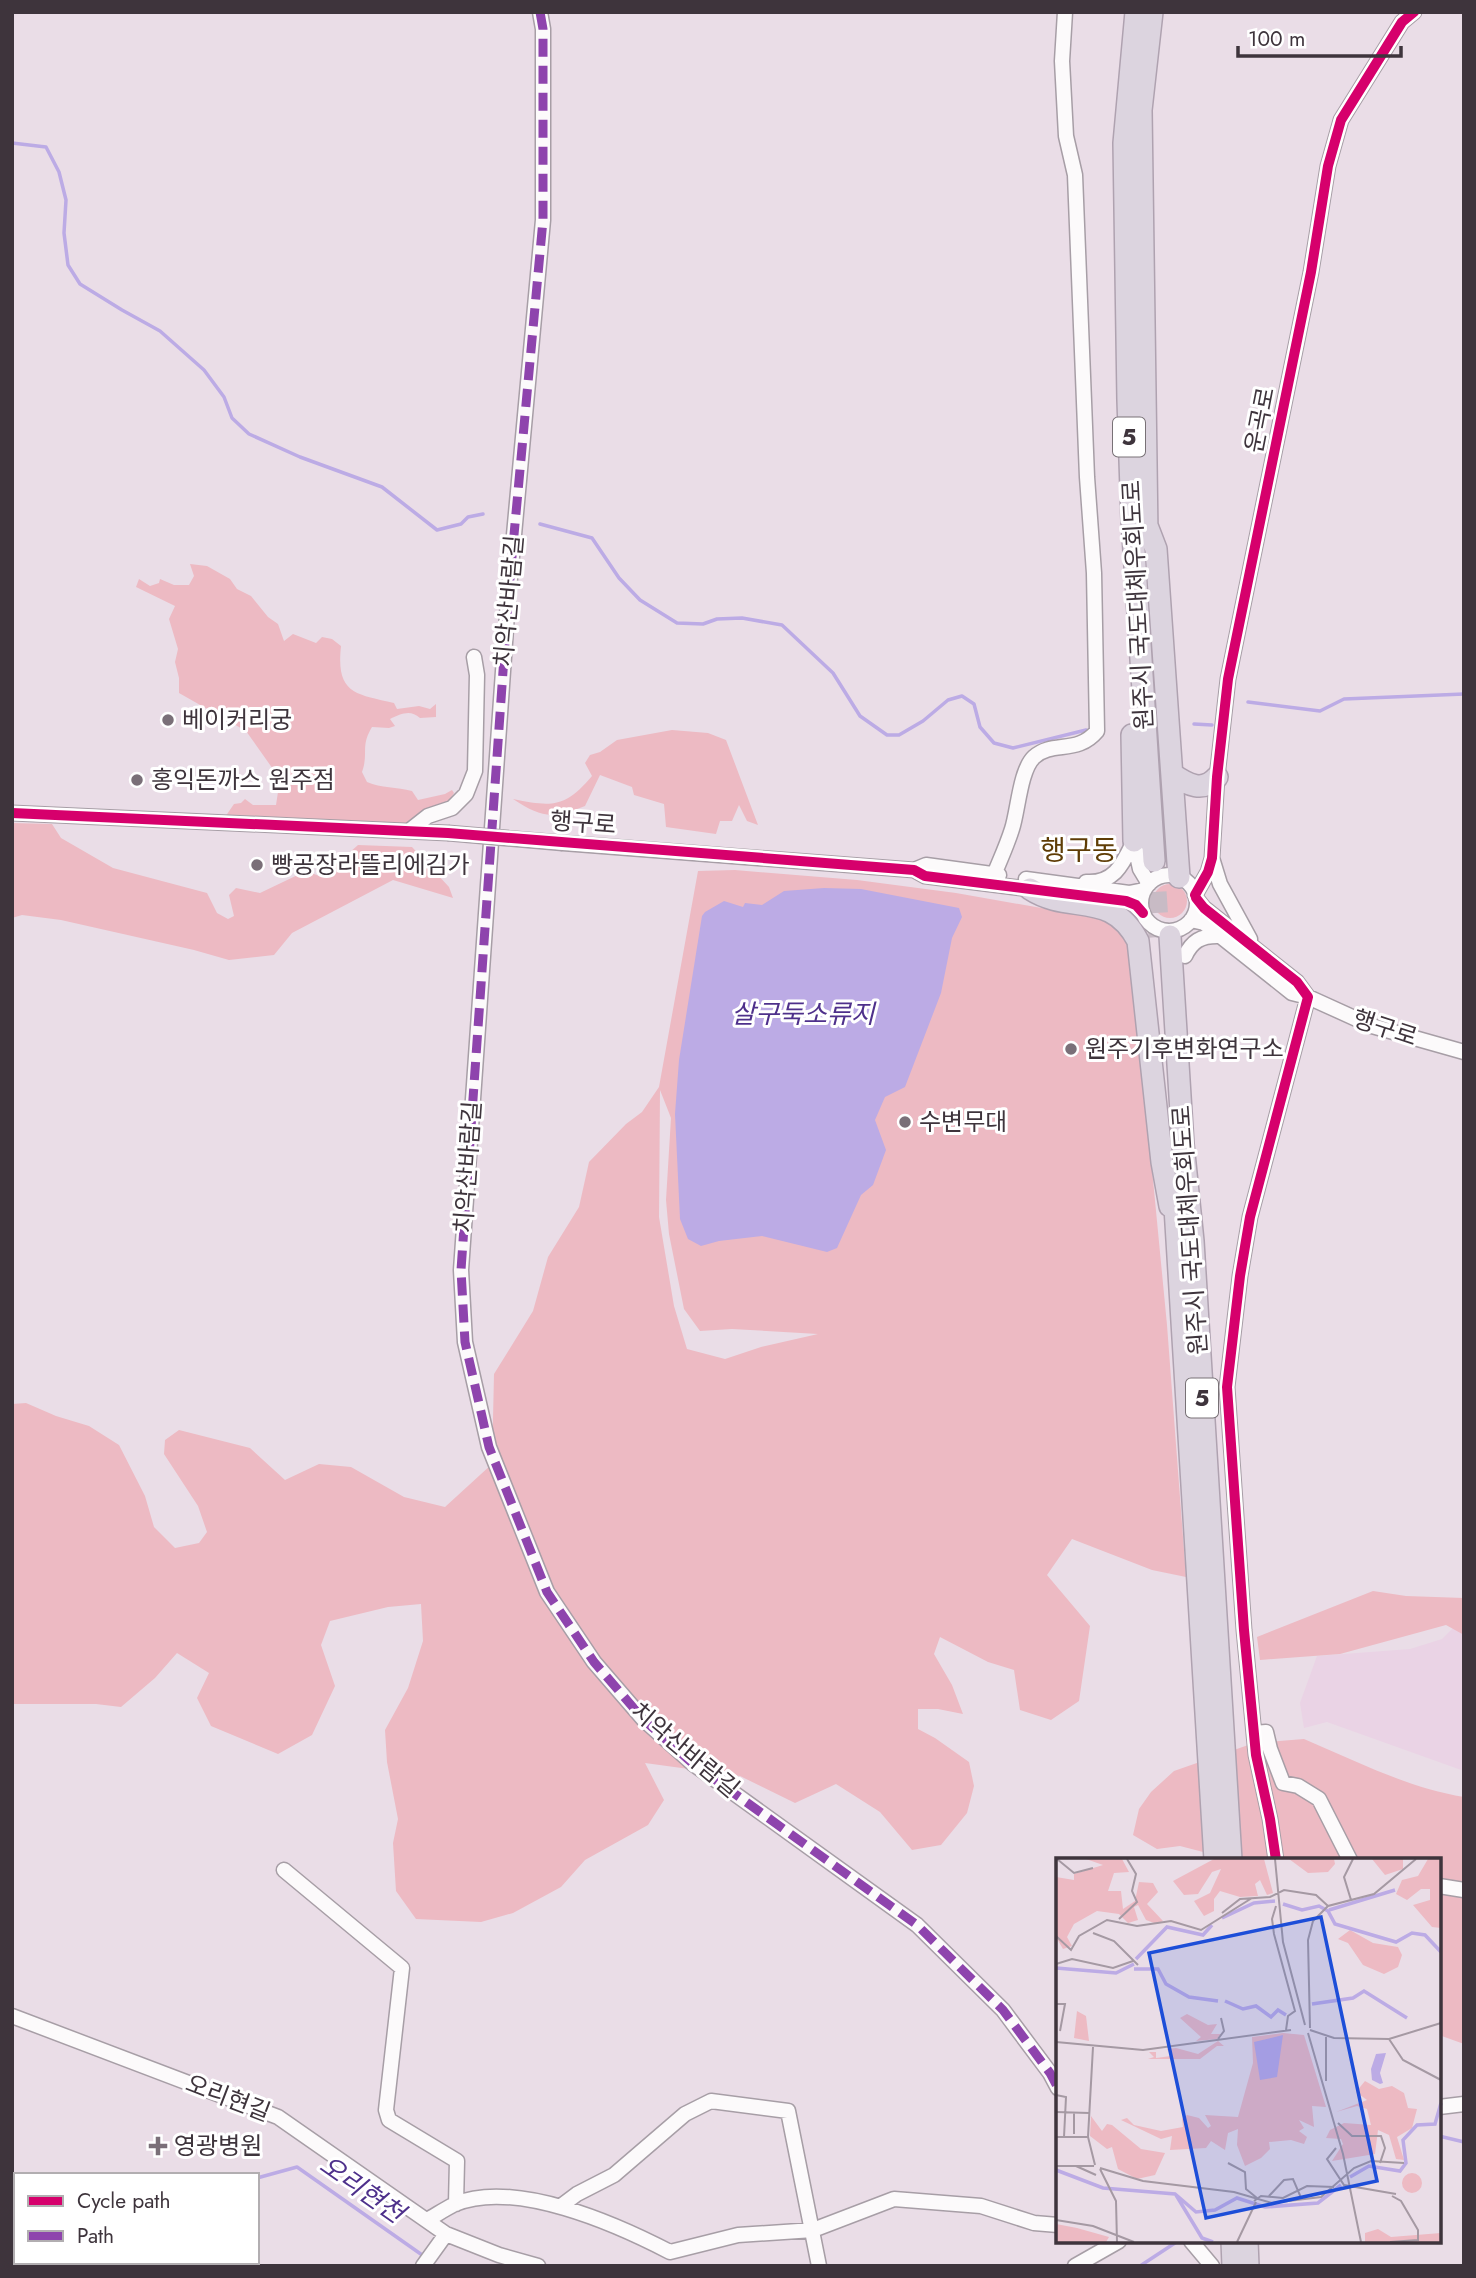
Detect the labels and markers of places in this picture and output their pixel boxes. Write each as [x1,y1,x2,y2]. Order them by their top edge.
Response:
place label: 베이커리궁 [182,702,292,737]
marker: 베이커리궁 [160,712,176,728]
place label: 홍익돈까스 원주점 [151,762,335,797]
marker: 홍익돈까스 원주점 [129,772,145,788]
place label: 빵공장라뜰리에김가 [271,847,470,882]
marker: 빵공장라뜰리에김가 [249,857,265,873]
place label: 원주기후변화연구소 [1085,1031,1284,1066]
marker: 원주기후변화연구소 [1063,1041,1079,1057]
place label: 수변무대 [919,1104,1007,1139]
marker: 수변무대 [897,1114,913,1130]
place label: 영광병원 [174,2128,262,2163]
marker: 영광병원 [148,2136,168,2156]

